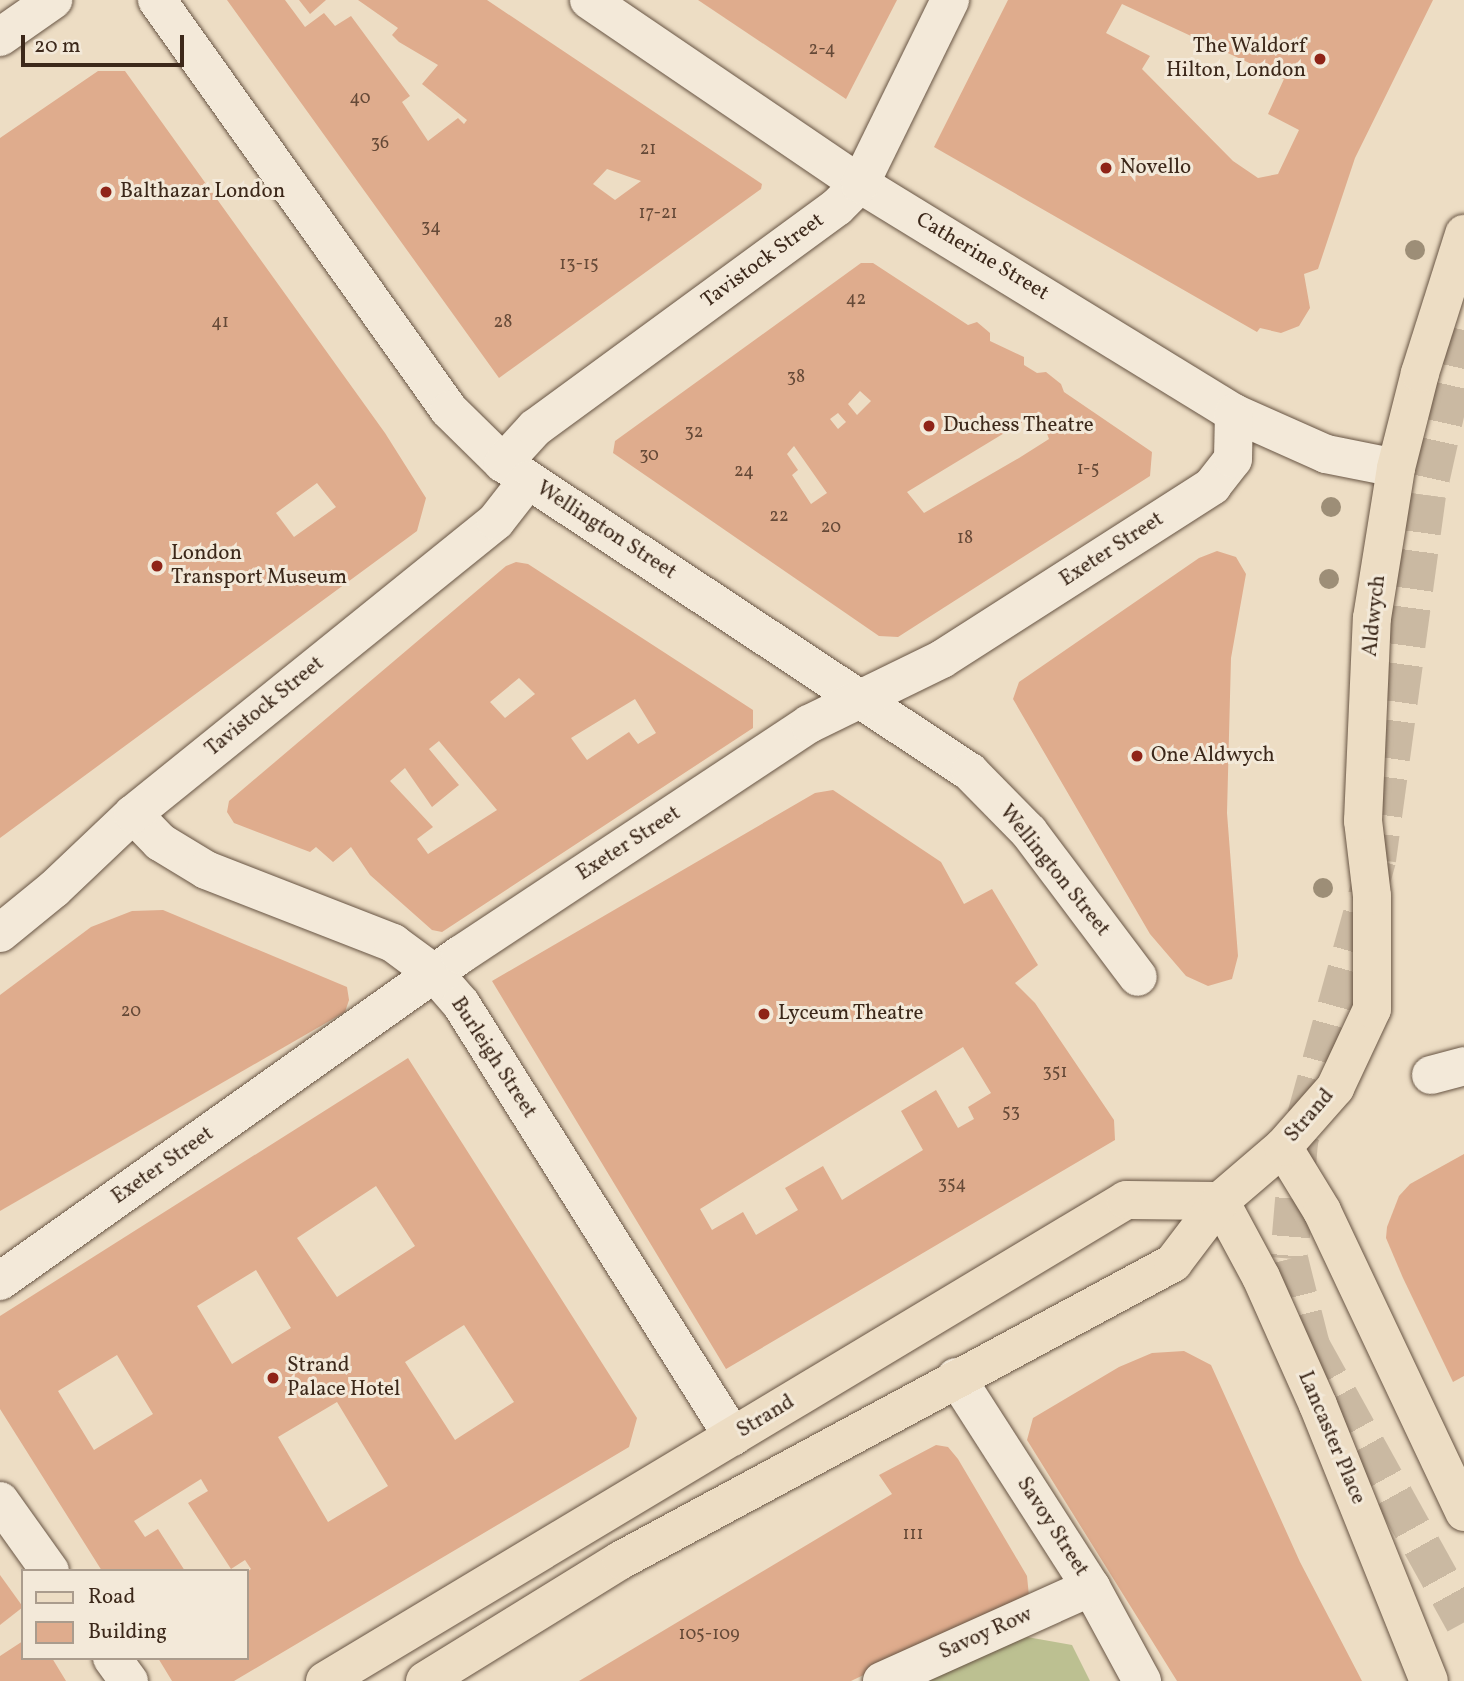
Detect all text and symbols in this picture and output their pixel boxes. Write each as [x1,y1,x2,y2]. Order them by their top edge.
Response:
scale bar [24,21,187,65]
text: 20 m [34,32,80,61]
place label: The Waldorf Hilton, London [1166,34,1306,84]
house number: 2-4 [808,39,836,61]
marker: The Waldorf Hilton, London [1312,51,1328,67]
house number: 40 [349,88,371,110]
house number: 36 [371,133,389,155]
house number: 21 [640,139,656,161]
place label: Novello [1120,155,1191,181]
marker: Novello [1098,160,1114,176]
place label: Balthazar London [120,179,285,205]
marker: Balthazar London [98,184,114,200]
house number: 17-21 [638,203,678,225]
street label: Catherine Street [911,207,1053,307]
street label: Tavistock Street [697,208,829,314]
house number: 34 [421,217,441,239]
house number: 13-15 [559,254,599,276]
house number: 42 [846,289,866,311]
house number: 41 [211,312,229,334]
house number: 28 [494,312,512,334]
house number: 38 [787,367,805,389]
place label: Duchess Theatre [943,413,1094,439]
marker: Duchess Theatre [921,418,937,434]
house number: 32 [685,422,703,444]
house number: 30 [639,445,659,467]
house number: 1-5 [1077,459,1099,481]
house number: 24 [734,461,754,483]
street label: Wellington Street [531,476,681,586]
house number: 22 [769,506,789,528]
street label: Exeter Street [1056,507,1168,593]
house number: 20 [821,517,841,539]
house number: 18 [957,528,973,550]
place label: London Transport Museum [171,541,347,591]
marker: London Transport Museum [149,558,165,574]
street label: Aldwych [1358,574,1392,658]
street label: Tavistock Street [201,652,329,762]
place label: One Aldwych [1151,743,1275,769]
marker: One Aldwych [1129,748,1145,764]
street label: Wellington Street [993,800,1115,942]
street label: Exeter Street [573,801,685,887]
street label: Burleigh Street [445,993,541,1123]
house number: 20 [121,1001,141,1023]
place label: Lyceum Theatre [778,1001,924,1027]
marker: Lyceum Theatre [756,1006,772,1022]
house number: 351 [1043,1062,1067,1084]
street label: Strand [1280,1084,1340,1148]
house number: 53 [1002,1102,1020,1124]
street label: Exeter Street [107,1122,219,1210]
house number: 354 [938,1174,966,1196]
place label: Strand Palace Hotel [287,1353,400,1403]
street label: Lancaster Place [1292,1368,1370,1508]
marker: Strand Palace Hotel [265,1370,281,1386]
street label: Strand [733,1390,799,1444]
street label: Savoy Street [1010,1472,1094,1582]
house number: 111 [903,1524,923,1546]
legend [21,1569,248,1660]
text: Road [88,1583,135,1612]
street label: Savoy Row [935,1602,1037,1666]
text: Building [88,1618,167,1647]
house number: 105-109 [678,1624,740,1646]

